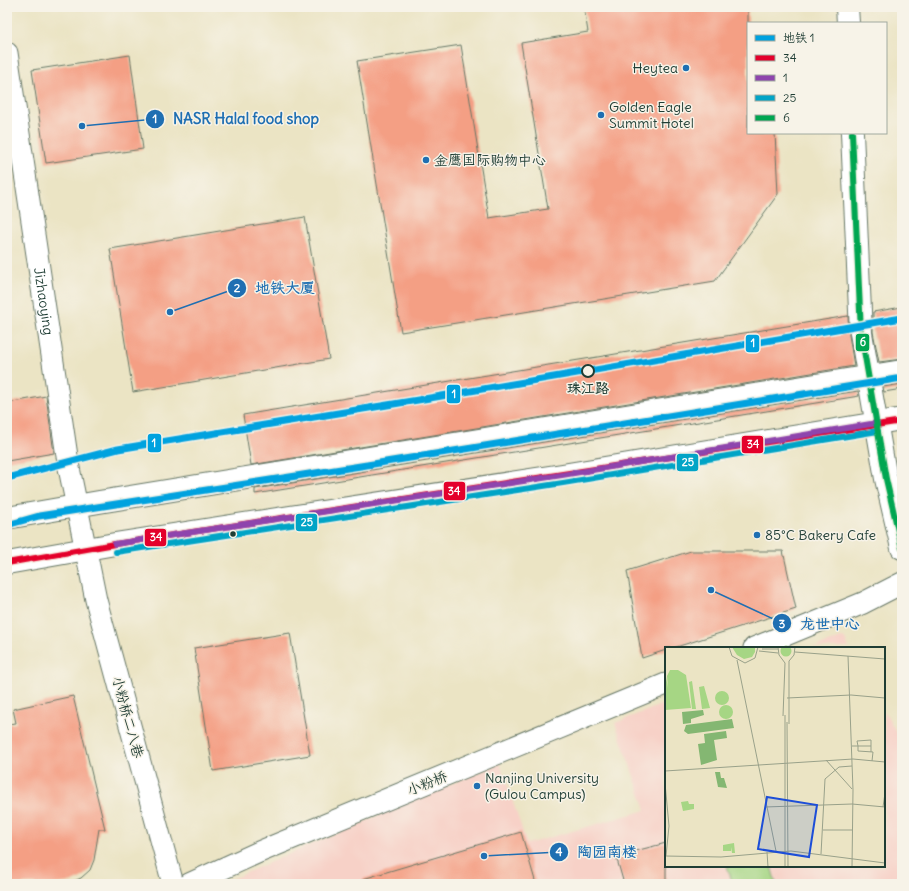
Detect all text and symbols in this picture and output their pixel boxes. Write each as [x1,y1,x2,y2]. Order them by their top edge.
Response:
legend [747,22,887,134]
text: 地铁 1 [783,30,815,45]
text: 34 [783,50,797,65]
place label: Heytea [632,59,678,77]
marker: Heytea [681,63,691,73]
text: 1 [783,70,788,85]
text: 25 [783,90,797,105]
place label: Golden Eagle Summit Hotel [609,98,694,132]
callout: NASR Halal food shop [145,105,328,132]
text: NASR Halal food shop [173,109,319,129]
marker: Golden Eagle Summit Hotel [596,110,606,120]
text: 6 [783,110,790,125]
text: 1 [153,111,157,126]
place label: 金鹰国际购物中心 [434,151,546,169]
marker: 金鹰国际购物中心 [421,155,431,165]
street label: Jizhaoying [30,266,58,336]
callout: 地铁大厦 [227,274,323,301]
text: 地铁大厦 [255,278,315,297]
text: 2 [234,280,241,295]
line badge: 6 [855,333,870,352]
line badge: 1 [745,334,760,353]
text: 6 [860,335,866,349]
text: 1 [751,336,755,350]
marker: 珠江路 [581,364,595,378]
place label: 珠江路 [567,379,609,397]
line badge: 1 [446,384,461,404]
text: 1 [452,387,456,401]
line badge: 1 [147,433,162,453]
line badge: 34 [741,435,764,454]
text: 1 [152,436,156,450]
text: 34 [747,437,760,451]
line badge: 25 [676,453,699,472]
text: 25 [682,455,694,469]
line badge: 34 [443,481,466,501]
text: 34 [448,484,461,498]
line badge: 25 [295,513,318,532]
text: 25 [301,515,313,529]
place label: 85°C Bakery Cafe [765,526,876,544]
line badge: 34 [144,528,167,547]
unlabelled marker [228,529,238,539]
text: 34 [150,530,163,544]
marker: 85°C Bakery Cafe [752,530,762,540]
callout: 龙世中心 [772,610,868,637]
text: 龙世中心 [800,614,860,633]
text: 3 [779,616,786,631]
inset map [665,647,885,867]
street label: 小粉桥二八巷 [108,674,148,761]
street label: 小粉桥 [404,767,450,799]
place label: Nanjing University (Gulou Campus) [485,769,599,803]
marker: Nanjing University (Gulou Campus) [472,781,482,791]
callout: 陶园南楼 [549,838,645,865]
text: 陶园南楼 [577,842,637,861]
text: 4 [556,844,563,859]

